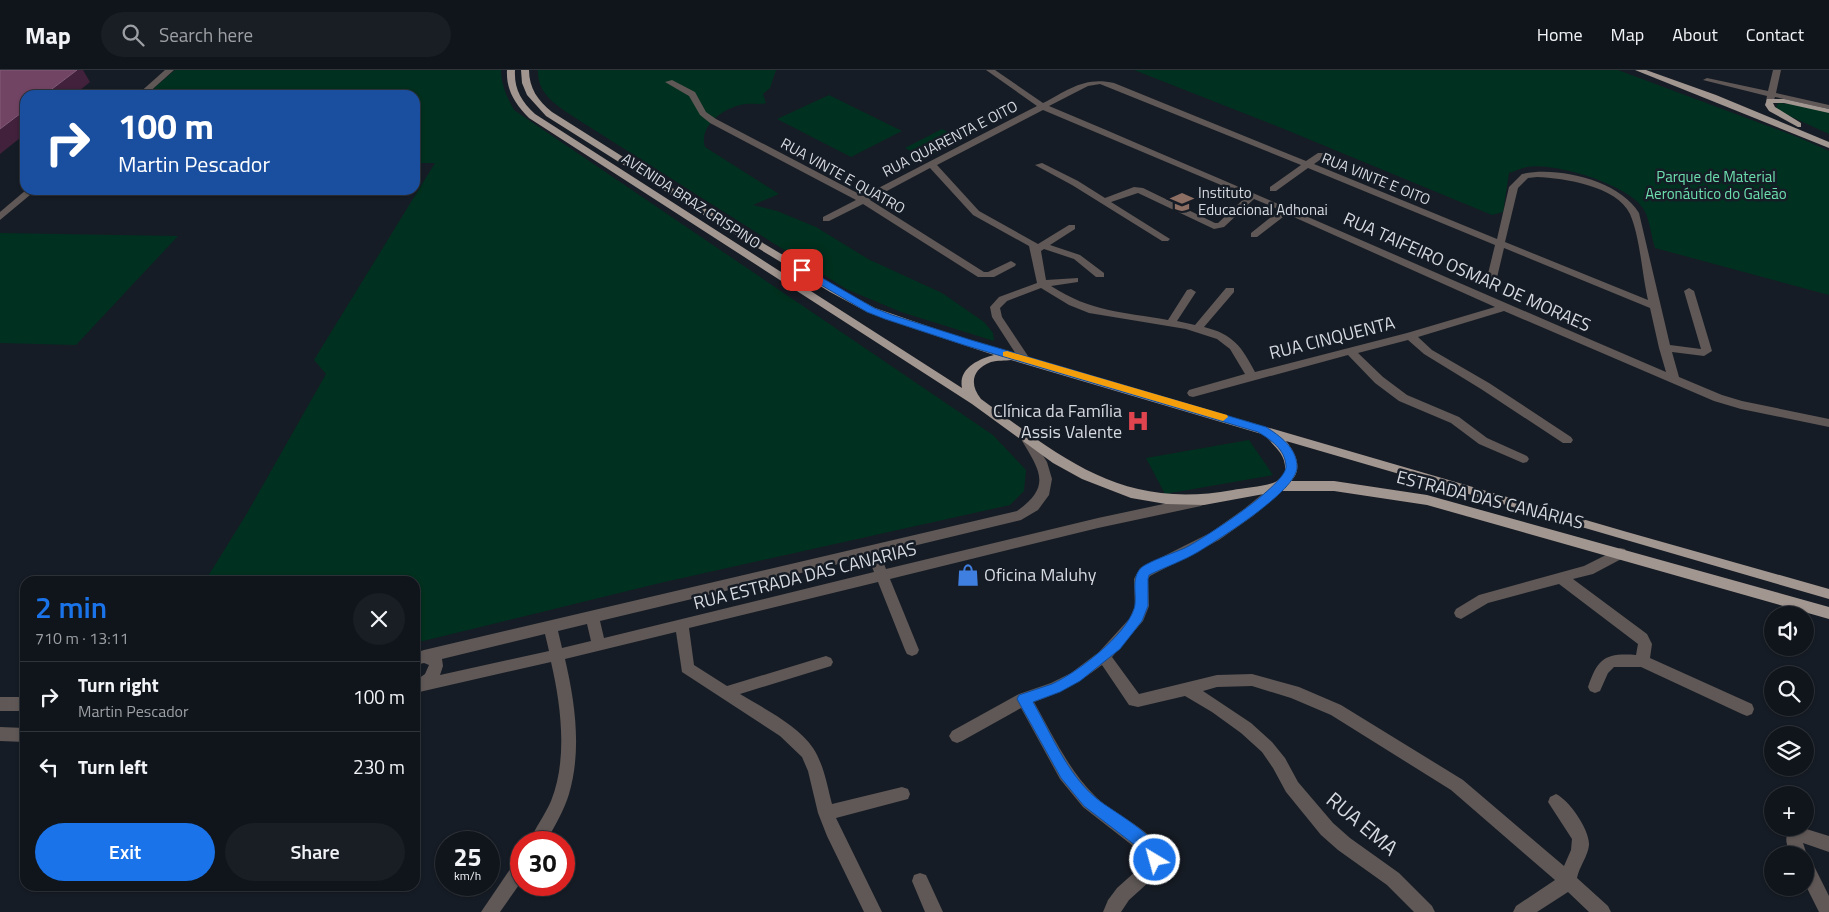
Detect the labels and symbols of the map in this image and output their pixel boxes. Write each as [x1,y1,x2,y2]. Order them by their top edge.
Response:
street label: RUA QUARENTA E OITO [878,94,1022,183]
street label: RUA VINTE E QUATRO [777,132,910,219]
street label: RUA VINTE E OITO [1318,146,1434,211]
street label: AVENIDA BRAZ CRISPINO [617,147,765,254]
park label: Parque de Material Aeronáutico do Galeão [1645,165,1787,205]
place label: Instituto Educacional Adhonai [1198,181,1328,221]
school or university icon: Instituto Educacional Adhonai [1169,189,1195,215]
street label: RUA TAIFEIRO OSMAR DE MORAES [1339,205,1595,338]
pin [781,249,823,291]
street label: RUA CINQUENTA [1266,309,1398,366]
place label: Clínica da Família Assis Valente [993,397,1122,445]
hospital icon: Clínica da Família Assis Valente [1125,408,1151,434]
street label: ESTRADA DAS CANÁRIAS [1394,463,1586,536]
street label: RUA ESTRADA DAS CANARIAS [690,535,919,616]
place label: Oficina Maluhy [984,561,1097,588]
shop icon: Oficina Maluhy [955,562,981,588]
street label: RUA EMA [1320,784,1406,863]
speed limit sign: 30 [510,831,575,896]
position arrow [1128,833,1180,885]

